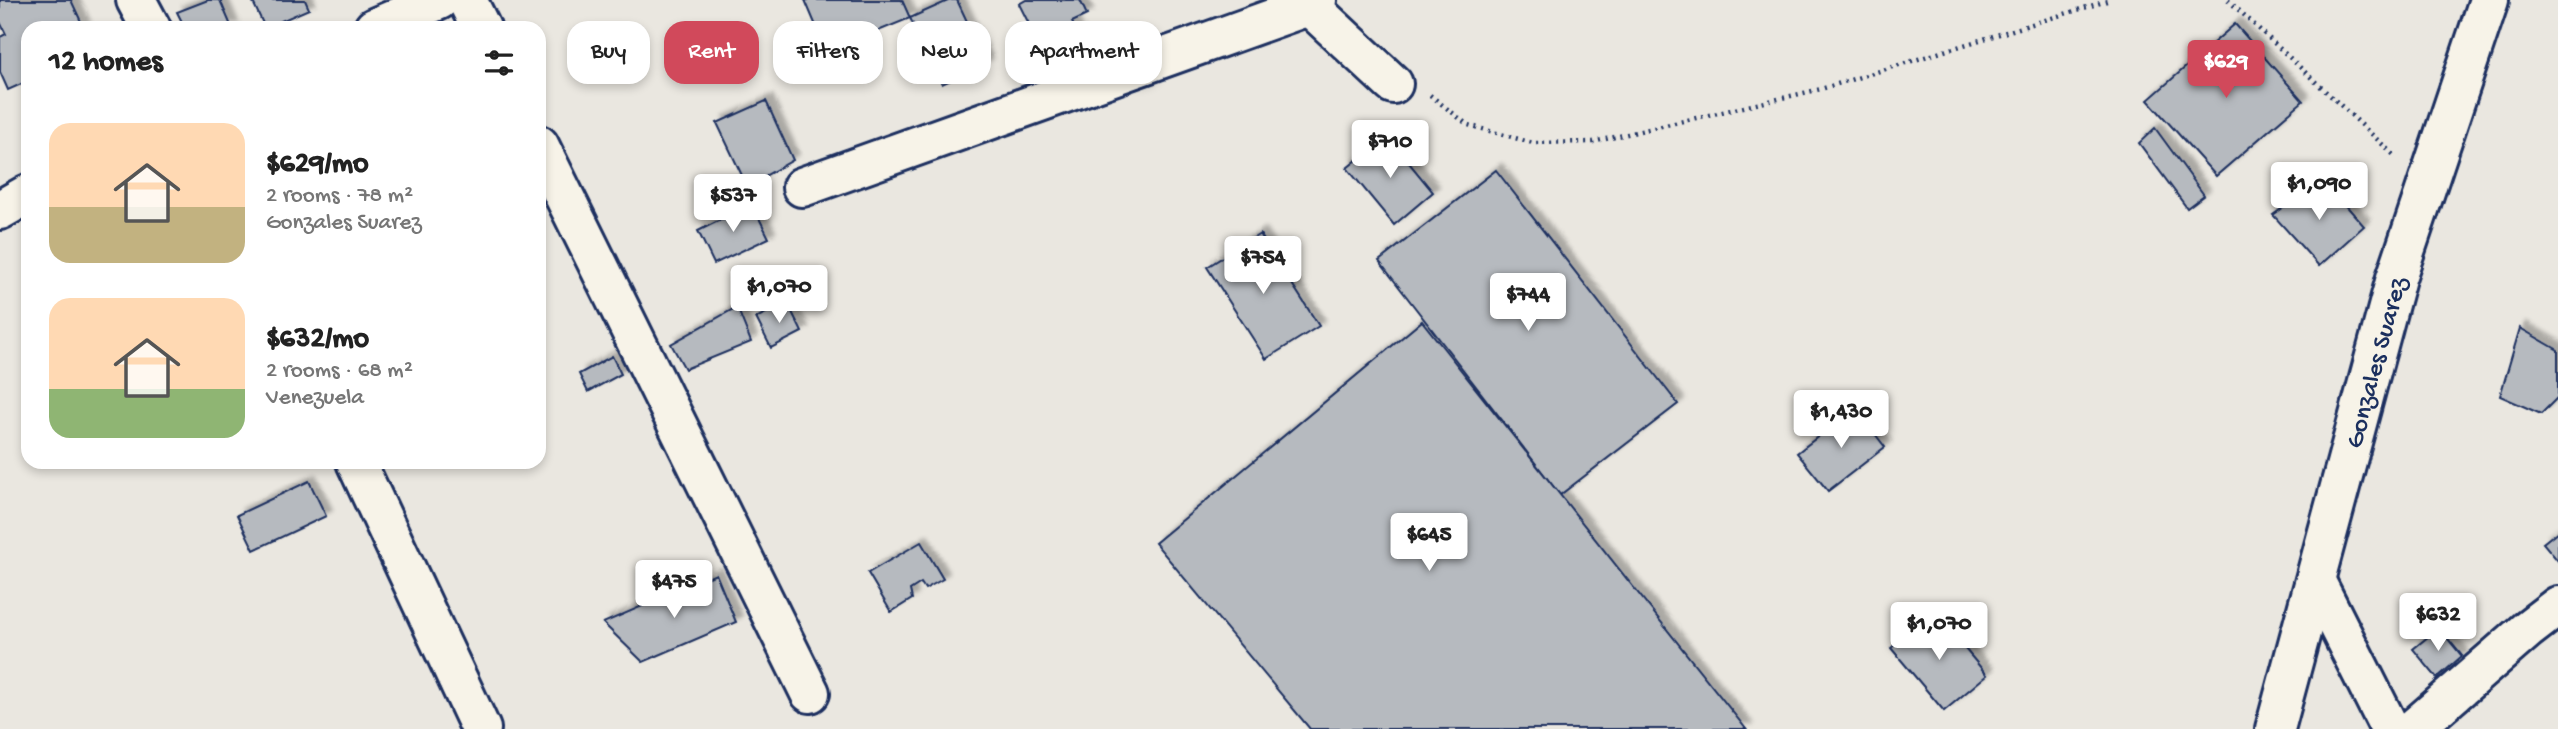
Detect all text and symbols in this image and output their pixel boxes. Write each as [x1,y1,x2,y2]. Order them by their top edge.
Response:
chip: Buy [567,21,650,84]
chip: Rent [664,21,759,84]
chip: Filters [773,21,883,84]
chip: New [897,21,991,84]
chip: Apartment [1005,21,1162,84]
pin: $629 [2185,41,2267,100]
icon: filters [480,44,518,82]
text: 12 homes [49,46,162,81]
text: $629 [2204,49,2248,76]
pin: $710 [1349,120,1431,180]
text: $710 [1368,129,1412,156]
text: $629/mo [266,148,369,183]
icon: home [105,151,189,235]
pin: $1,090 [2262,162,2376,222]
text: $1,090 [2287,171,2351,198]
pin: $537 [692,174,774,234]
text: 2 rooms · 78 m² [266,183,413,210]
text: $537 [710,183,756,210]
text: Gonzales Suarez [266,210,422,237]
pin: $754 [1222,236,1304,296]
text: $754 [1240,245,1286,272]
pin: $1,070 [722,266,836,325]
street label: Gonzales Suarez [2341,273,2416,452]
text: $1,070 [747,274,811,301]
pin: $744 [1487,274,1569,333]
text: $744 [1506,282,1550,309]
text: $632/mo [266,323,369,358]
icon: home [105,326,189,410]
text: 2 rooms · 68 m² [266,358,413,385]
text: Venezuela [266,385,364,412]
pin: $1,430 [1784,391,1898,450]
text: $1,430 [1810,399,1872,426]
pin: $645 [1388,514,1470,573]
text: $645 [1407,522,1451,549]
pin: $475 [633,560,715,620]
text: $475 [651,569,697,596]
pin: $632 [2397,594,2479,653]
pin: $1,070 [1882,602,1996,662]
text: $632 [2415,602,2461,629]
text: $1,070 [1907,611,1971,638]

